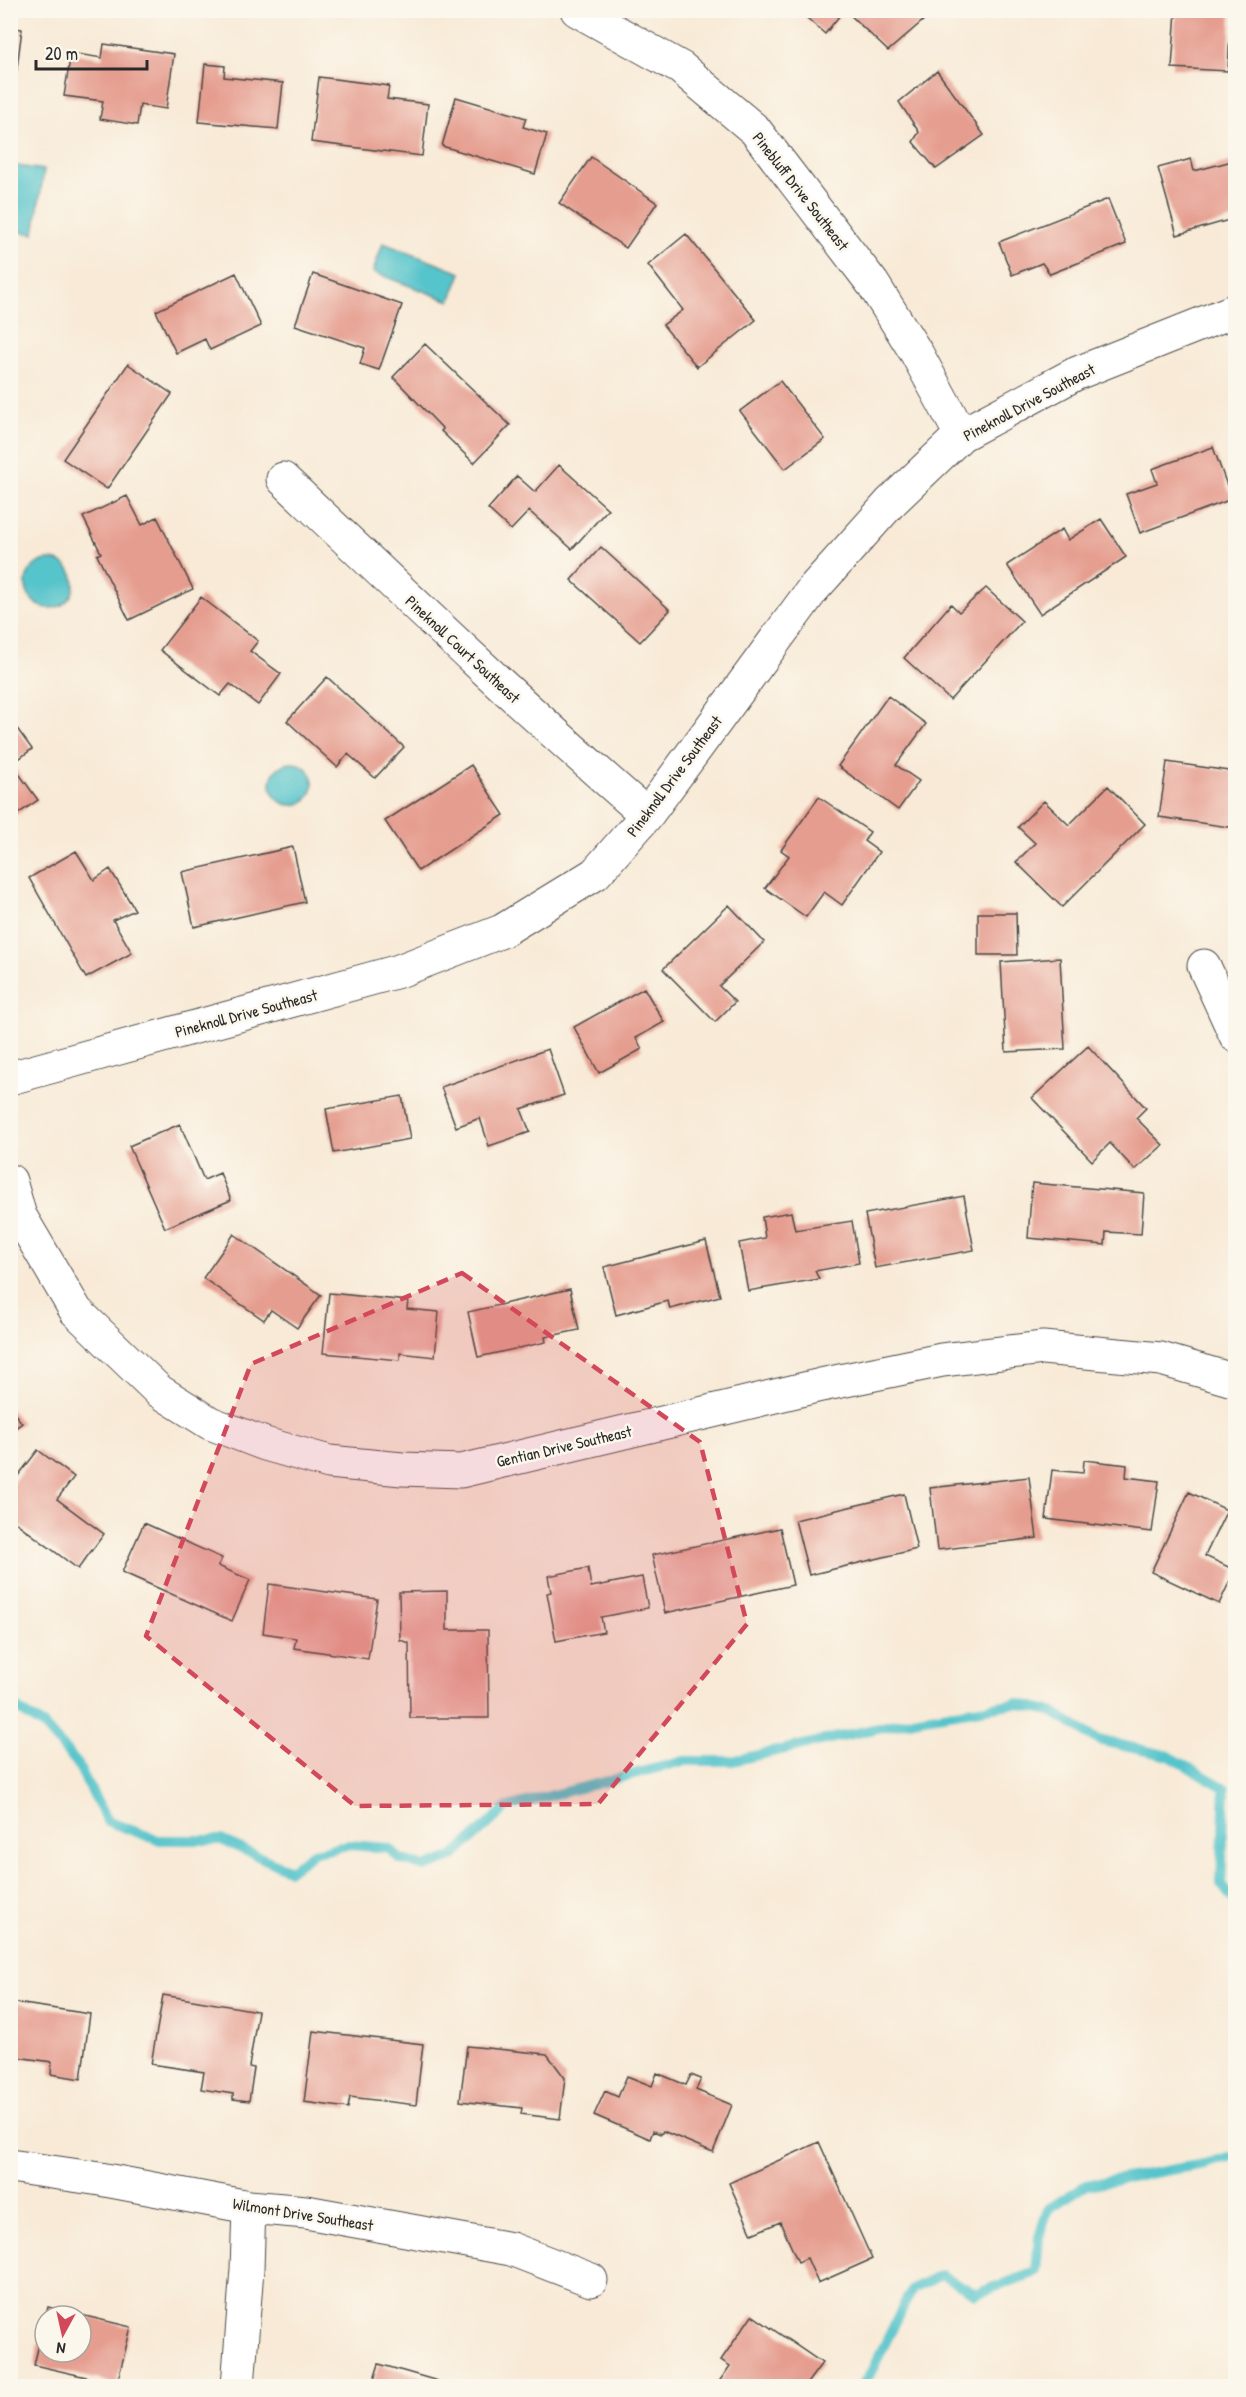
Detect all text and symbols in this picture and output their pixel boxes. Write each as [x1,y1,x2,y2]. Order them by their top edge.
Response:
scale bar [36,33,147,71]
text: 20 m [45,41,78,66]
street label: Pinebluff Drive Southeast [748,127,855,255]
street label: Pineknoll Drive Southeast [959,358,1099,446]
street label: Pineknoll Court Southeast [401,590,526,708]
street label: Pineknoll Drive Southeast [621,711,727,841]
street label: Pineknoll Drive Southeast [172,983,320,1043]
street label: Gentian Drive Southeast [494,1420,634,1472]
street label: Wilmont Drive Southeast [231,2192,375,2236]
north arrow [33,2304,93,2364]
text: N [55,2337,67,2360]

